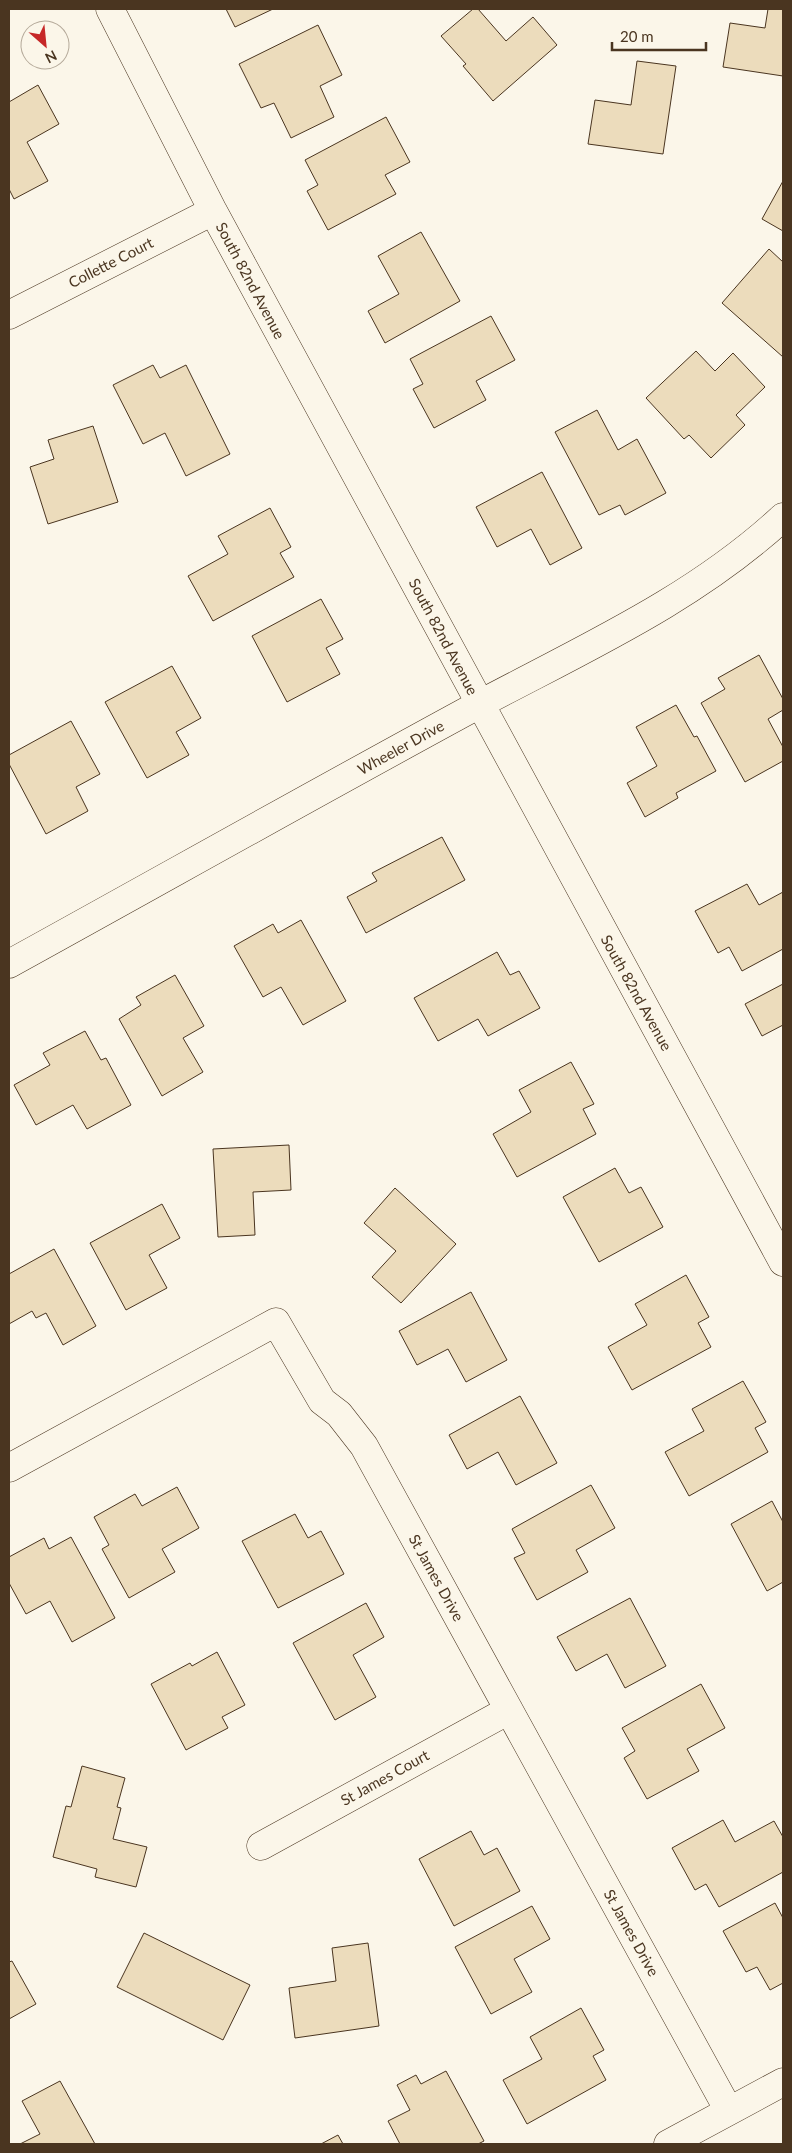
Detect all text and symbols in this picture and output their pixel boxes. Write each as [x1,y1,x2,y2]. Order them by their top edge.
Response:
north arrow [20,20,70,70]
scale bar [612,20,706,52]
text: 20 m [620,27,654,45]
text: N [42,47,60,67]
street label: South 82nd Avenue [212,219,289,342]
street label: Collette Court [65,233,157,291]
street label: South 82nd Avenue [405,575,482,698]
street label: Wheeler Drive [354,716,447,778]
street label: South 82nd Avenue [598,931,676,1054]
street label: St James Drive [406,1531,468,1624]
street label: St James Court [337,1745,432,1809]
street label: St James Drive [601,1886,663,1979]

